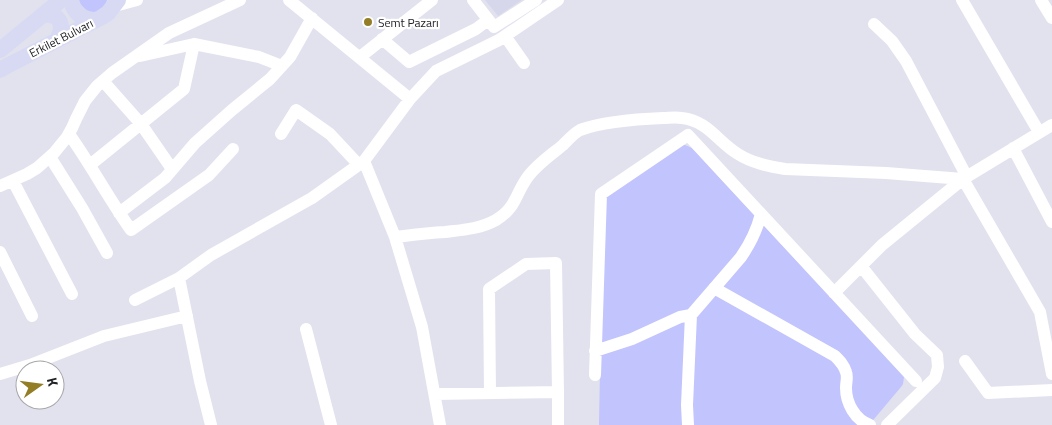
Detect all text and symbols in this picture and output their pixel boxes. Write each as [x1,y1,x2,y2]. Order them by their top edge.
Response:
place label: Semt Pazarı [378,13,439,32]
street label: Erkilet Bulvarı [26,14,96,62]
marker: Semt Pazarı [362,16,374,28]
north arrow [15,360,65,410]
text: K [42,375,64,389]

